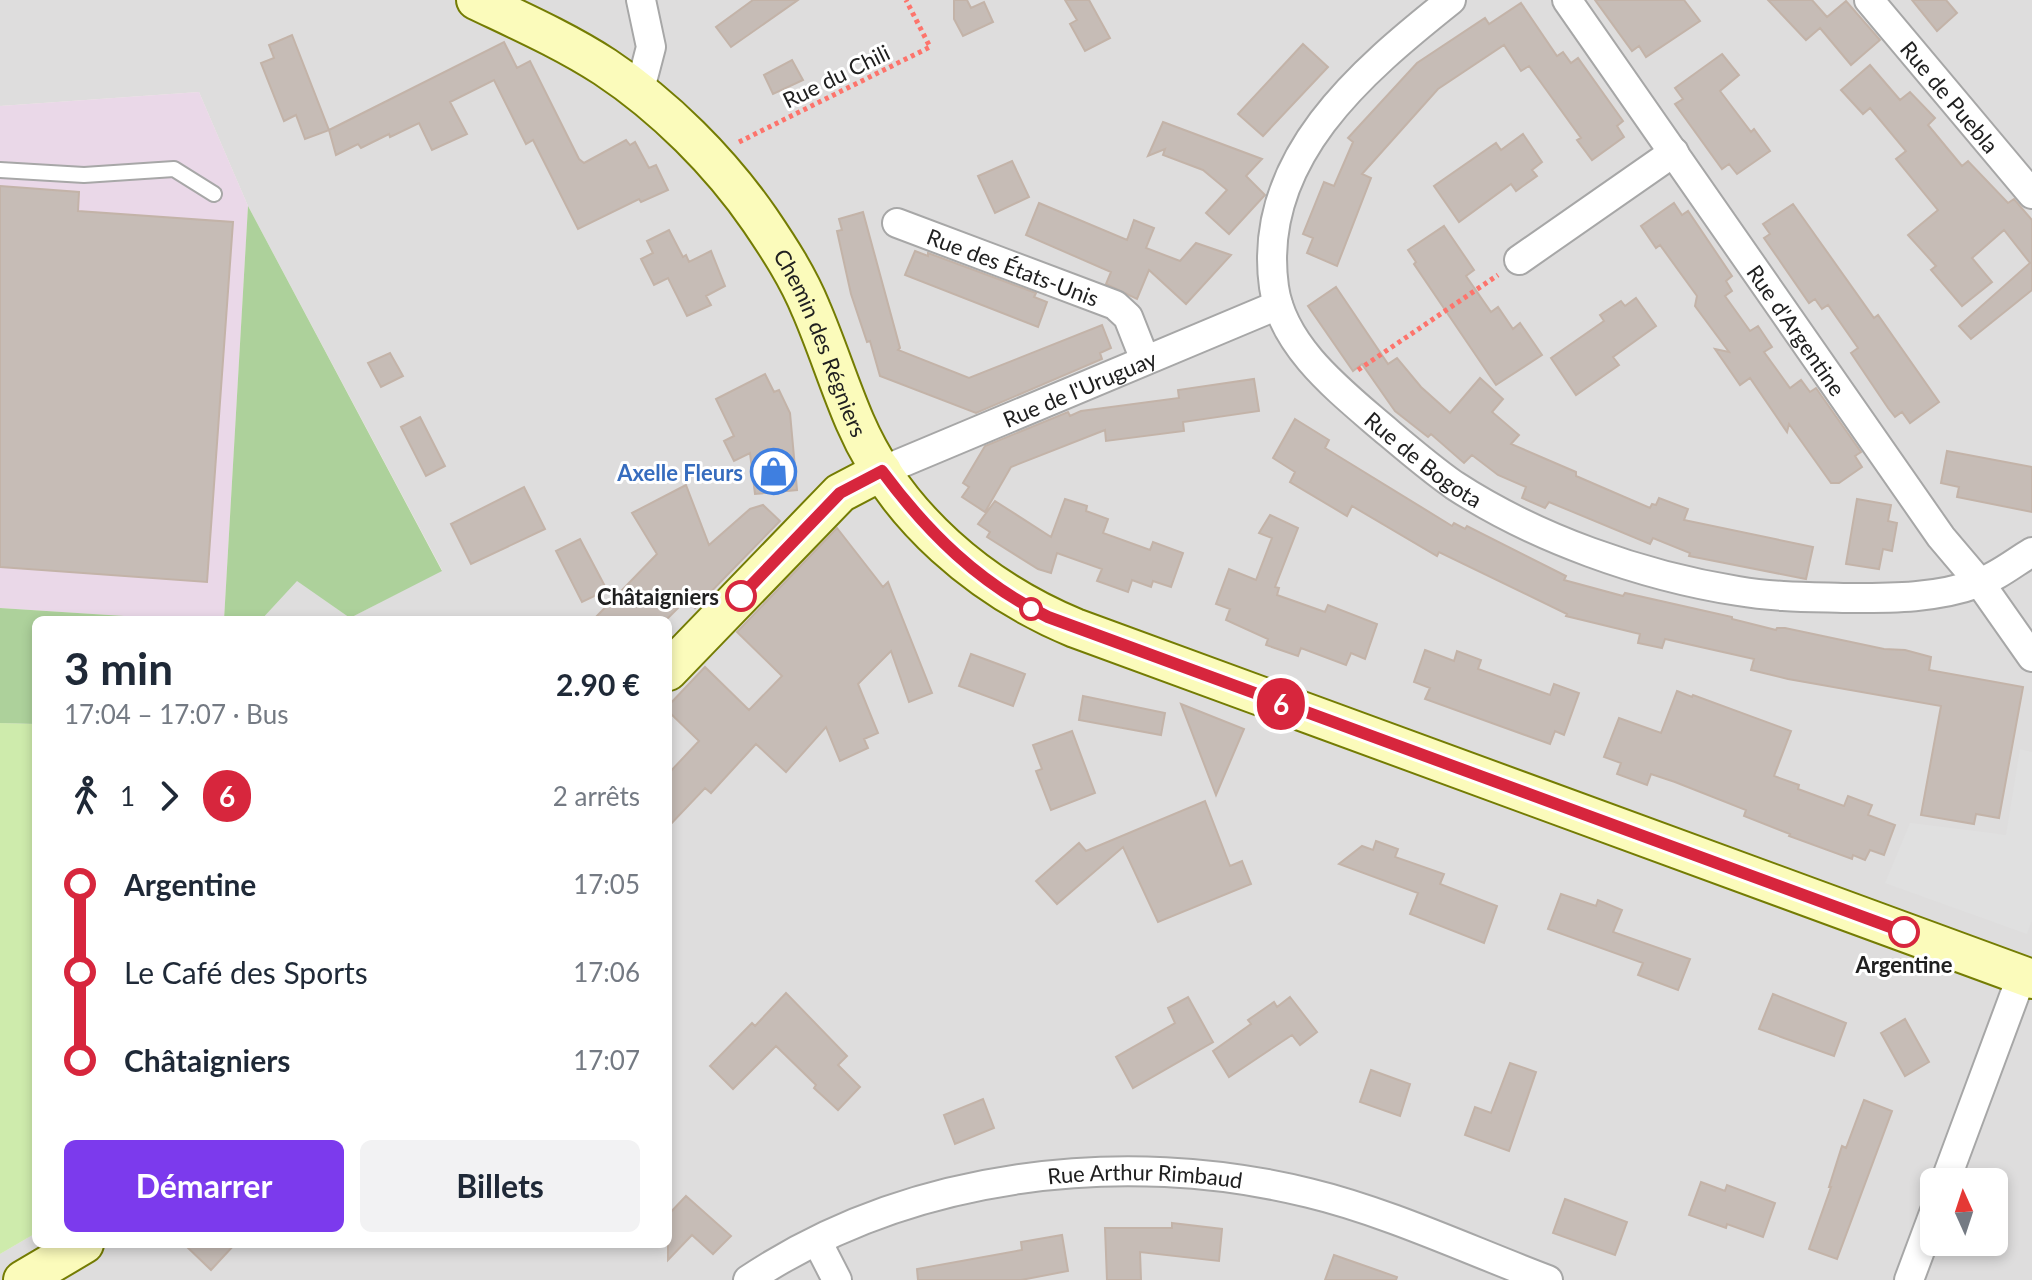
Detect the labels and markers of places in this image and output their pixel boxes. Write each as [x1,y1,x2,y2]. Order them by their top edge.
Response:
shop icon: Axelle Fleurs [750,448,798,496]
place label: Axelle Fleurs [616,459,743,486]
marker: Châtaigniers [726,581,756,611]
place label: Châtaigniers [597,583,719,610]
unlabelled marker [1020,598,1042,620]
marker: Argentine [1889,917,1919,947]
place label: Argentine [1854,951,1953,978]

